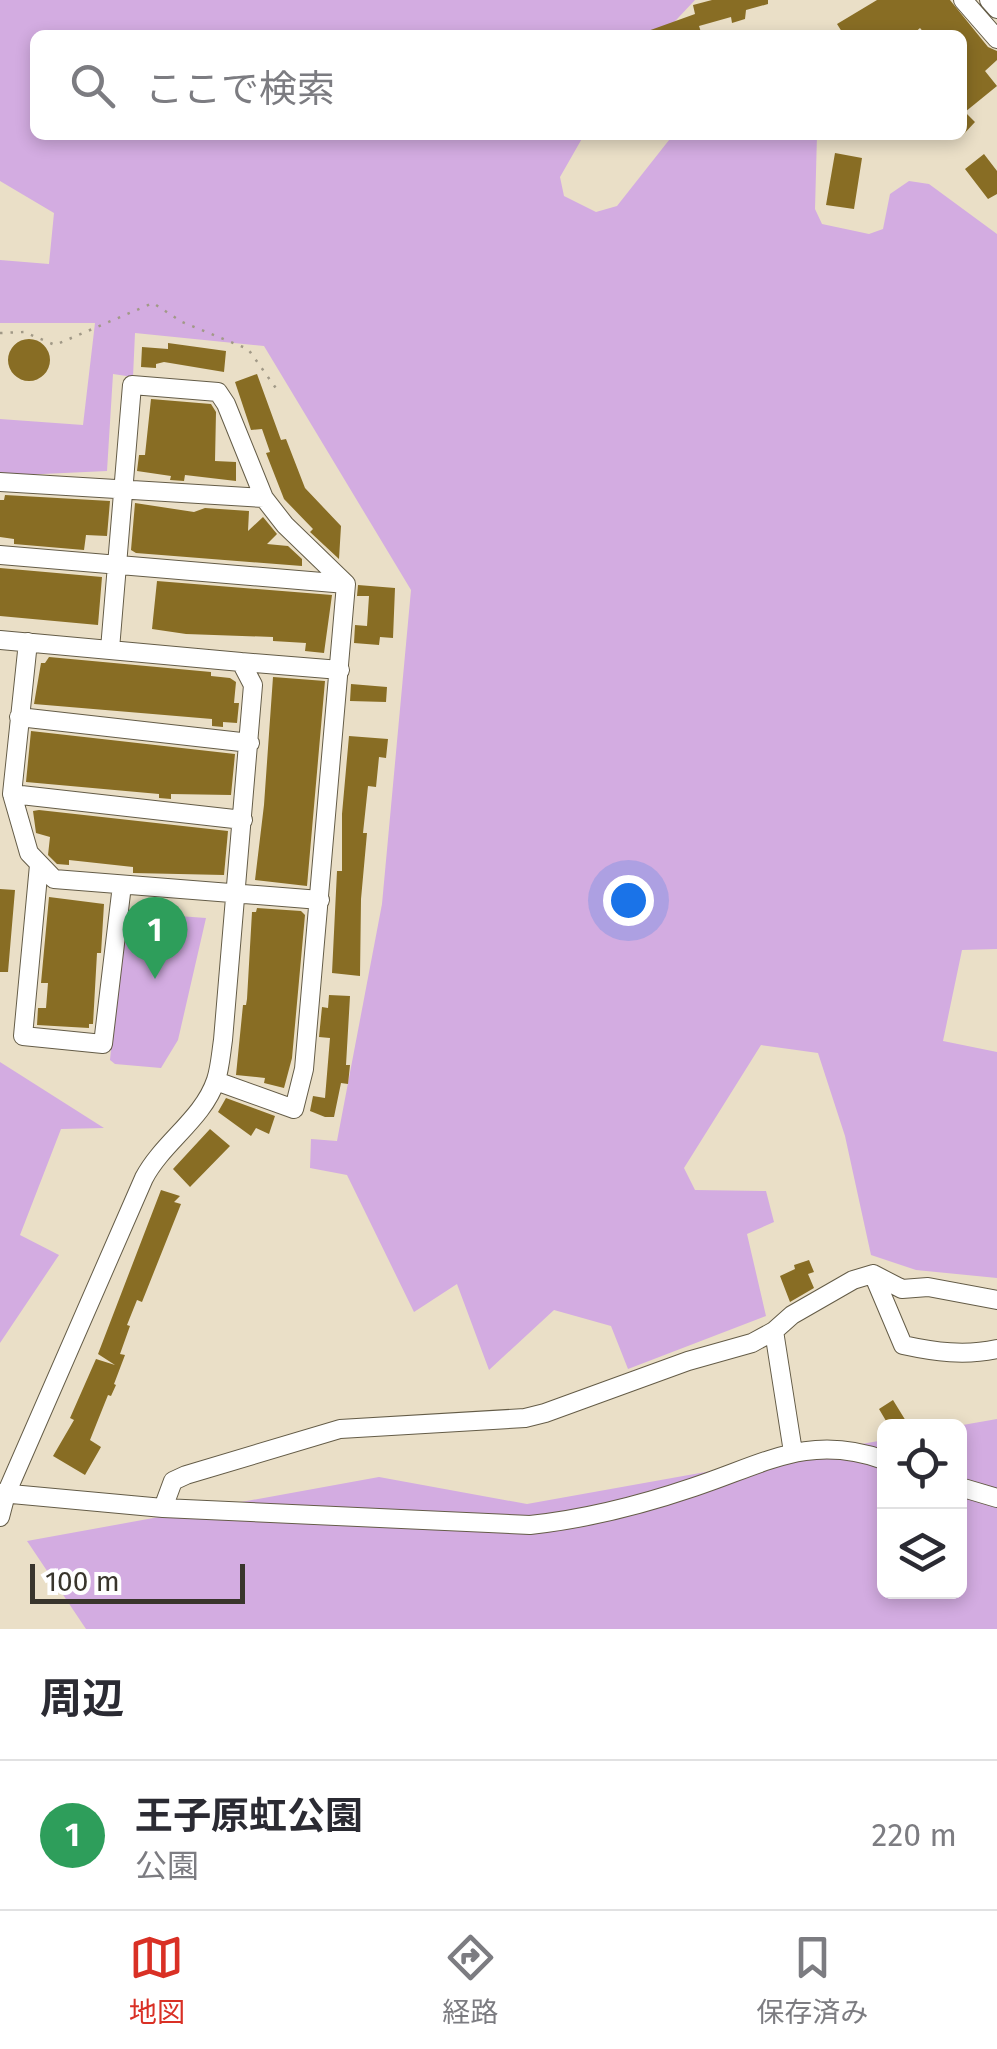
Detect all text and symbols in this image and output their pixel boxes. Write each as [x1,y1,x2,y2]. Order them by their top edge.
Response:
search box [30,30,967,140]
icon: search [65,58,120,113]
text: ここで検索 [145,66,335,112]
your location [603,875,654,926]
pin: 1 [122,896,188,979]
map controls [877,1419,967,1599]
button: locate [877,1419,967,1509]
button: layers [877,1509,967,1599]
scale bar [30,1559,245,1604]
text: 100 m [45,1565,120,1598]
text: 周辺 [40,1674,124,1724]
text: 王子原虹公園 [135,1793,363,1839]
text: 1 [65,1816,80,1854]
text: 220 m [872,1816,957,1854]
text: 公園 [135,1847,199,1885]
tab: 地図 [129,1930,185,2030]
tab: 経路 [442,1930,498,2030]
tab: 保存済み [756,1930,868,2030]

